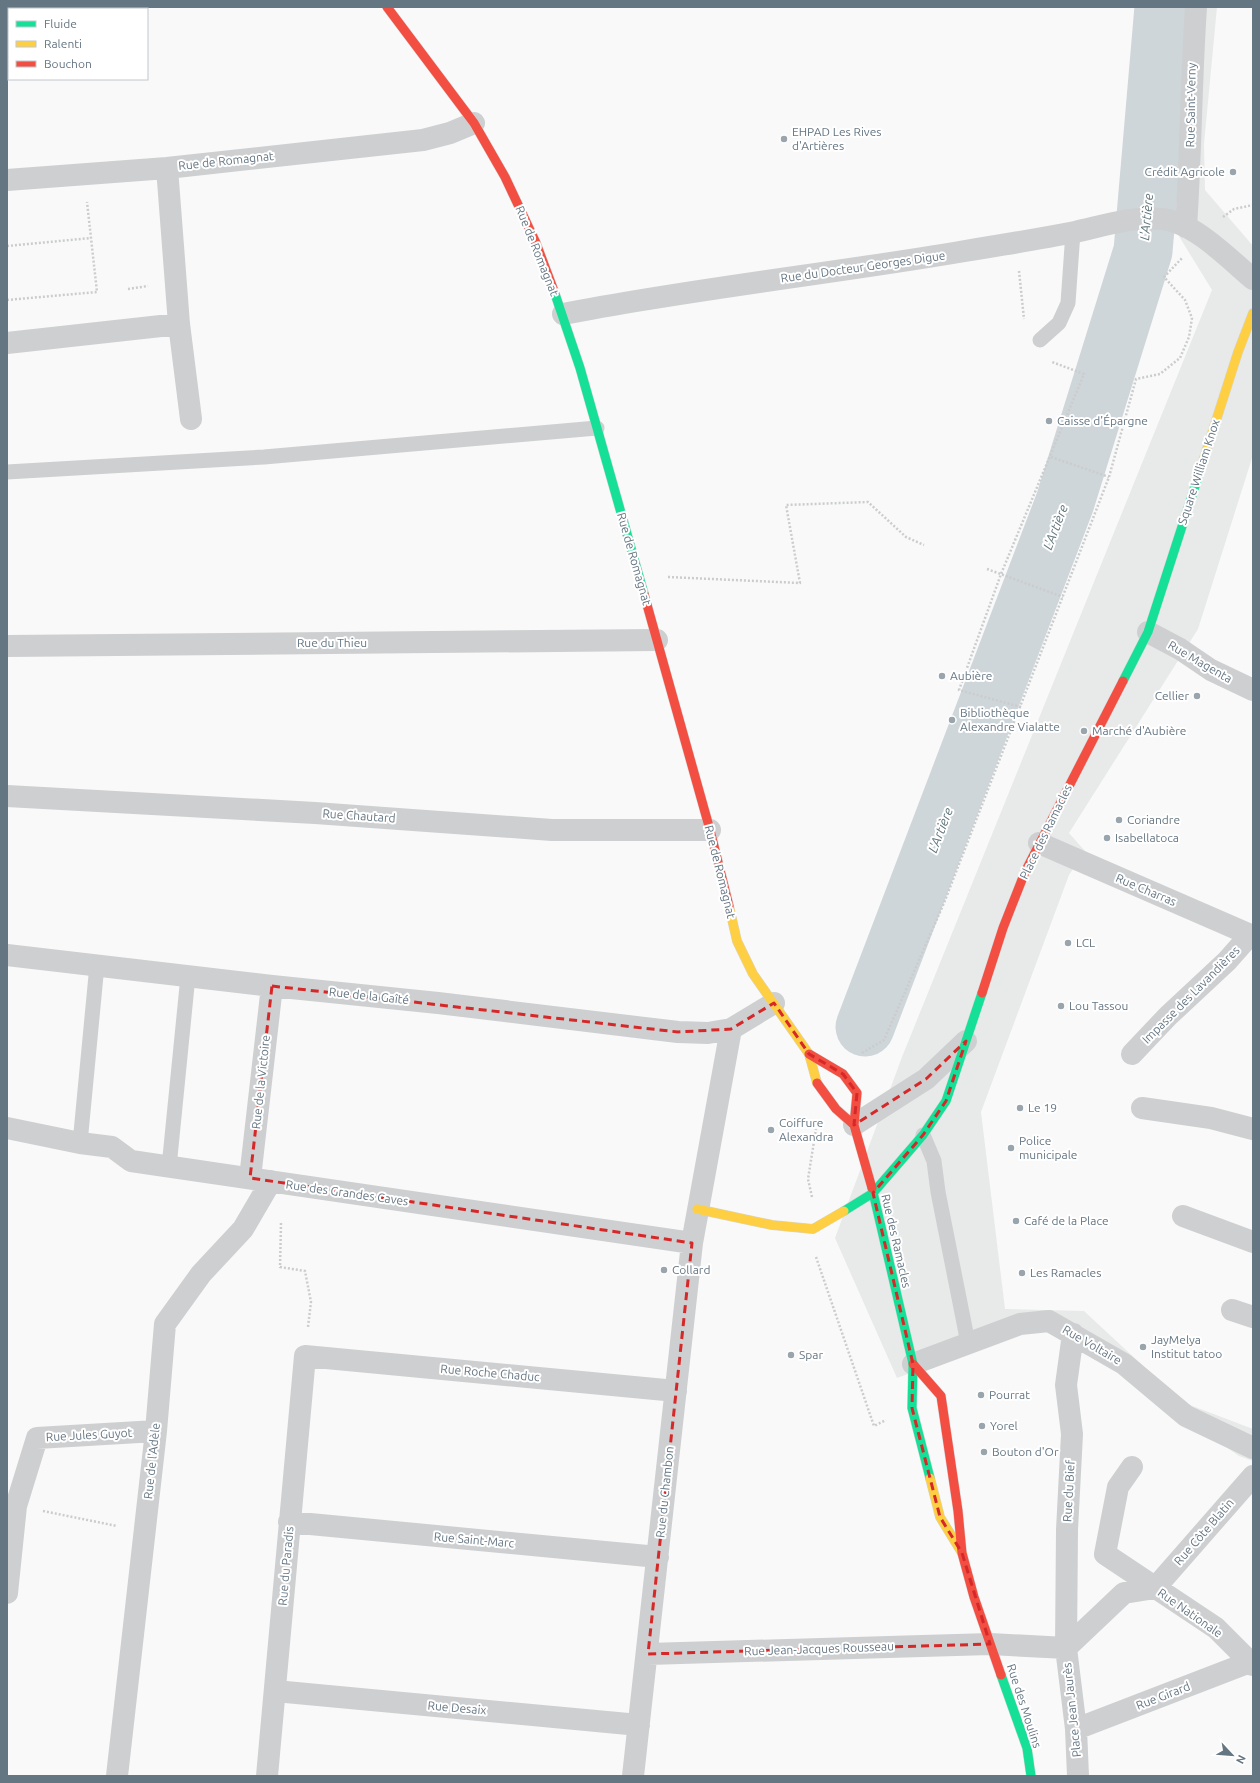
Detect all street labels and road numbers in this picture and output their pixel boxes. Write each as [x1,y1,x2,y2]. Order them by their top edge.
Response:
street label: Rue Saint-Verny [1183,62,1198,147]
street label: Rue de Romagnat [178,149,275,172]
street label: Rue de Romagnat [514,204,562,298]
street label: Rue du Docteur Georges Digue [780,248,946,285]
street label: Square William Knox [1175,417,1222,526]
street label: Rue de Romagnat [615,511,654,607]
street label: Rue du Thieu [297,636,367,649]
street label: Rue Magenta [1166,638,1234,685]
street label: Place des Ramacles [1017,782,1074,881]
street label: Rue Chautard [322,806,396,825]
street label: Rue de Romagnat [703,824,738,920]
street label: Rue Charras [1114,871,1178,908]
street label: Impasse des Lavandières [1139,943,1242,1046]
street label: Rue de la Gaîté [328,985,410,1006]
street label: Rue de la Victoire [249,1034,272,1130]
street label: Rue des Grandes Caves [285,1177,409,1208]
street label: Rue des Ramacles [879,1193,914,1289]
street label: Rue Voltaire [1060,1322,1124,1367]
street label: Rue Roche Chaduc [440,1362,541,1383]
street label: Rue de l'Adèle [141,1422,162,1500]
street label: Rue Jules Guyot [45,1426,133,1443]
street label: Rue du Chambon [653,1446,676,1538]
street label: Rue du Bief [1060,1459,1077,1522]
street label: Rue Côte Blatin [1171,1496,1236,1567]
street label: Rue du Paradis [276,1526,295,1606]
street label: Rue Saint-Marc [433,1530,515,1550]
street label: Rue Nationale [1155,1586,1225,1640]
street label: Rue Jean-Jacques Rousseau [744,1639,894,1658]
street label: Rue des Moulins [1005,1662,1044,1750]
street label: Place Jean Jaurès [1060,1662,1083,1758]
street label: Rue Girard [1134,1679,1192,1712]
street label: Rue Desaix [427,1698,487,1717]

